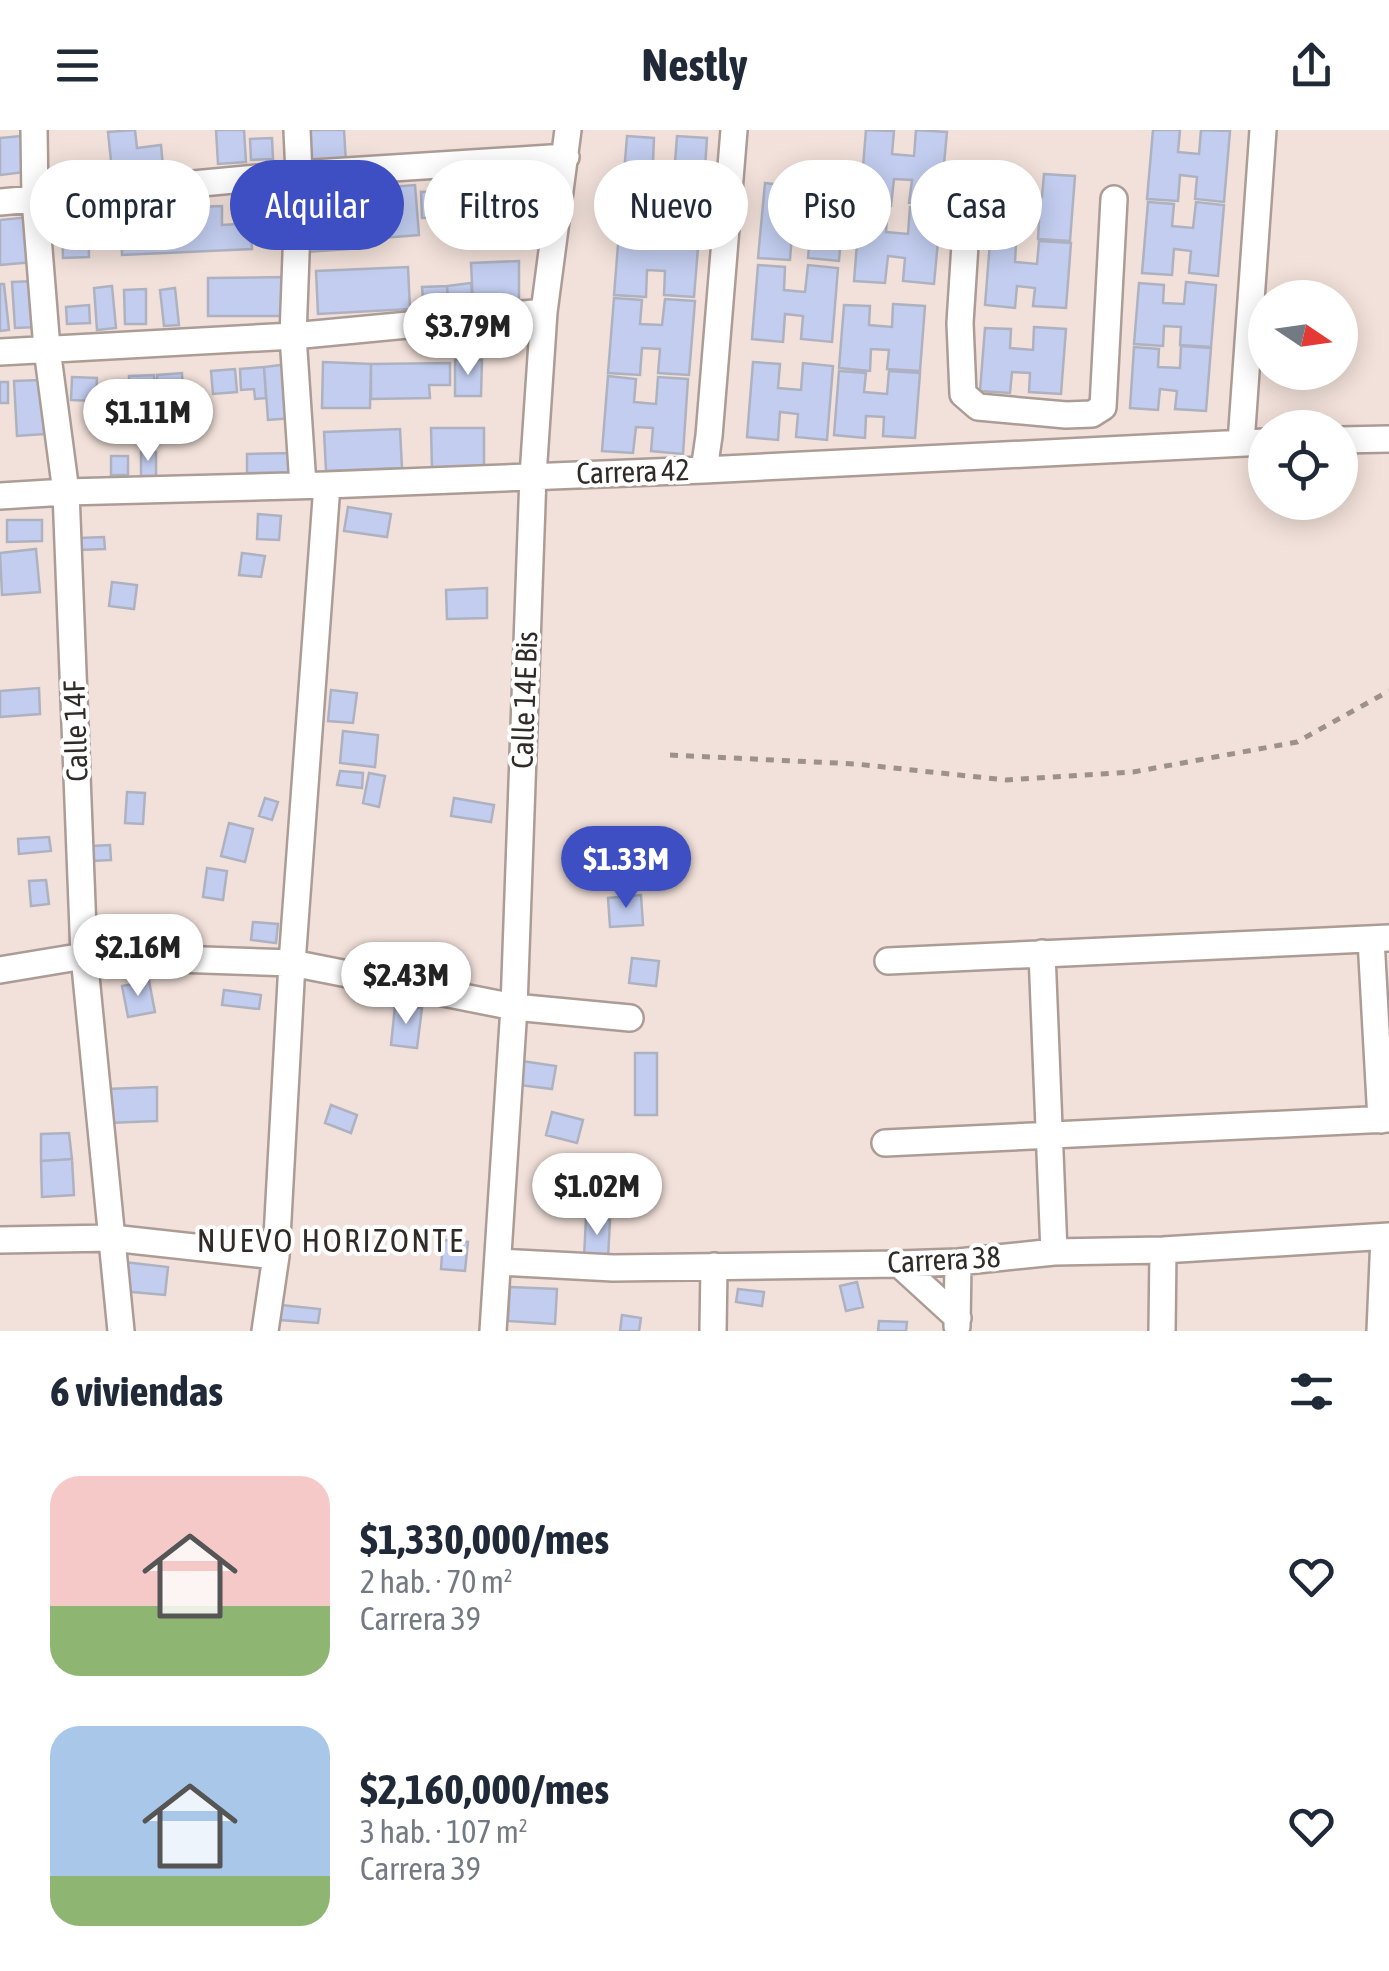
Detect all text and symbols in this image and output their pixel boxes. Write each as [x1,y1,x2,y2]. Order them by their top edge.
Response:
icon: menu [50,38,105,93]
icon: share [1284,38,1339,93]
text: Nestly [642,39,747,91]
chip: Comprar [30,160,210,250]
chip: Alquilar [230,160,404,250]
chip: Filtros [424,160,574,250]
chip: Nuevo [594,160,748,250]
chip: Piso [768,160,891,250]
chip: Casa [911,160,1042,250]
north arrow [1248,280,1358,390]
map controls [1248,280,1358,520]
pin: $3.79M [387,293,549,378]
text: $3.79M [425,307,511,344]
pin: $1.11M [67,379,229,464]
text: $1.11M [105,393,191,430]
button: locate [1248,410,1358,520]
street label: Carrera 42 [576,452,690,490]
street label: Calle 14E Bis [505,631,543,769]
street label: Calle 14F [56,680,94,782]
pin: $1.33M [545,826,707,911]
text: $1.33M [583,840,669,877]
pin: $2.16M [57,914,219,999]
text: $2.16M [95,928,181,965]
pin: $2.43M [325,942,487,1027]
text: $2.43M [363,956,449,993]
pin: $1.02M [516,1153,678,1238]
text: $1.02M [554,1167,640,1204]
district label: NUEVO HORIZONTE [197,1222,465,1259]
street label: Carrera 38 [886,1239,1001,1279]
icon: filters [1284,1364,1339,1419]
text: 6 viviendas [50,1367,223,1415]
text: $1,330,000/mes [360,1515,609,1563]
icon: home [130,1516,250,1636]
icon: heart [1284,1549,1339,1604]
text: 2 hab. · 70 m² [360,1563,513,1600]
text: Carrera 39 [360,1600,481,1637]
text: $2,160,000/mes [360,1765,609,1813]
icon: home [130,1766,250,1886]
icon: heart [1284,1799,1339,1854]
text: 3 hab. · 107 m² [360,1813,528,1850]
text: Carrera 39 [360,1850,481,1887]

